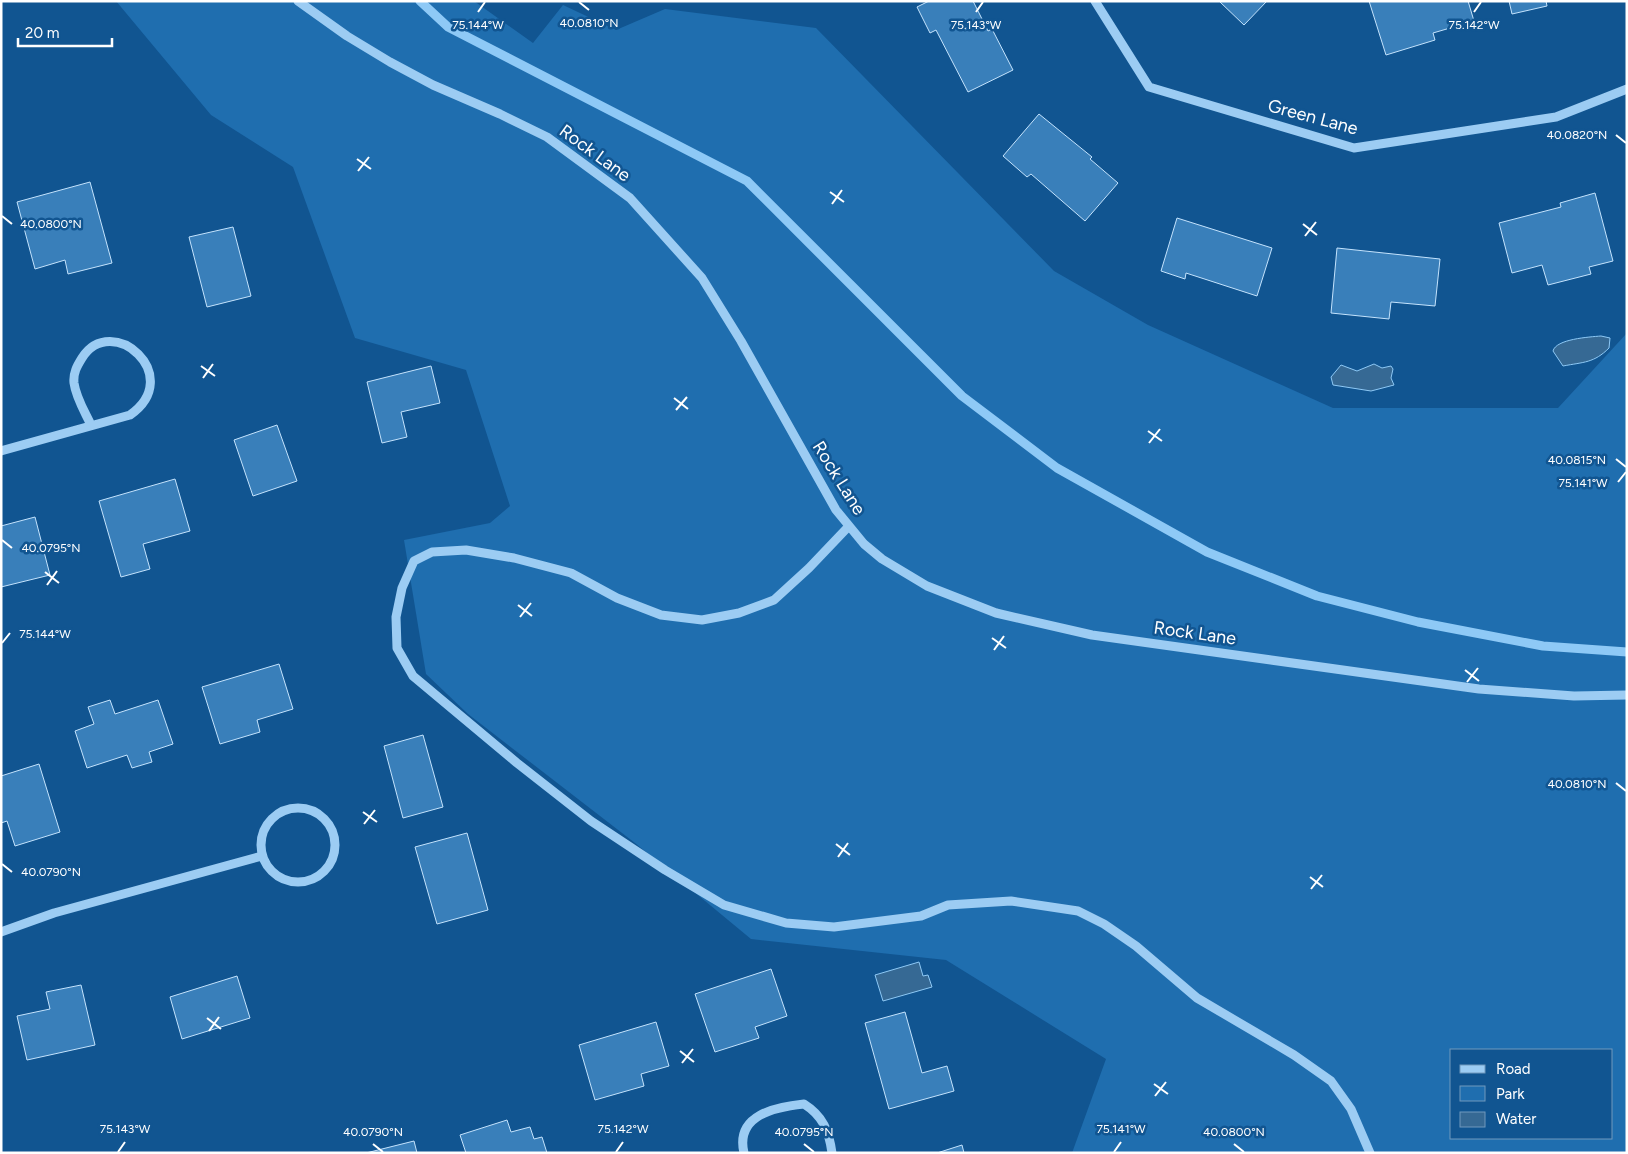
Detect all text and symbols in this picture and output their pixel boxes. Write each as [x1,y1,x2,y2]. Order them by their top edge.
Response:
scale bar [18,15,111,47]
text: 40.0810°N [559,16,619,30]
text: 75.144°W [452,18,504,32]
text: 75.143°W [951,18,1002,32]
text: 75.142°W [1449,18,1500,32]
text: 20 m [25,24,59,42]
street label: Green Lane [1266,94,1361,140]
street label: Rock Lane [555,120,635,186]
text: 40.0820°N [1547,128,1607,142]
text: 40.0800°N [20,217,82,231]
street label: Rock Lane [808,437,870,519]
text: 40.0815°N [1548,453,1606,467]
text: 75.141°W [1558,476,1608,490]
text: 40.0795°N [21,541,81,555]
street label: Rock Lane [1152,616,1238,650]
text: 75.144°W [19,627,71,641]
text: 40.0810°N [1547,777,1607,791]
text: 40.0790°N [21,865,81,879]
legend [1450,1049,1613,1139]
text: Road [1496,1060,1531,1078]
text: Park [1496,1085,1525,1103]
text: Water [1496,1110,1536,1128]
text: 75.143°W [100,1122,151,1136]
text: 75.142°W [598,1122,649,1136]
text: 75.141°W [1096,1122,1146,1136]
text: 40.0790°N [343,1125,403,1139]
text: 40.0795°N [774,1125,834,1139]
text: 40.0800°N [1203,1125,1265,1139]

